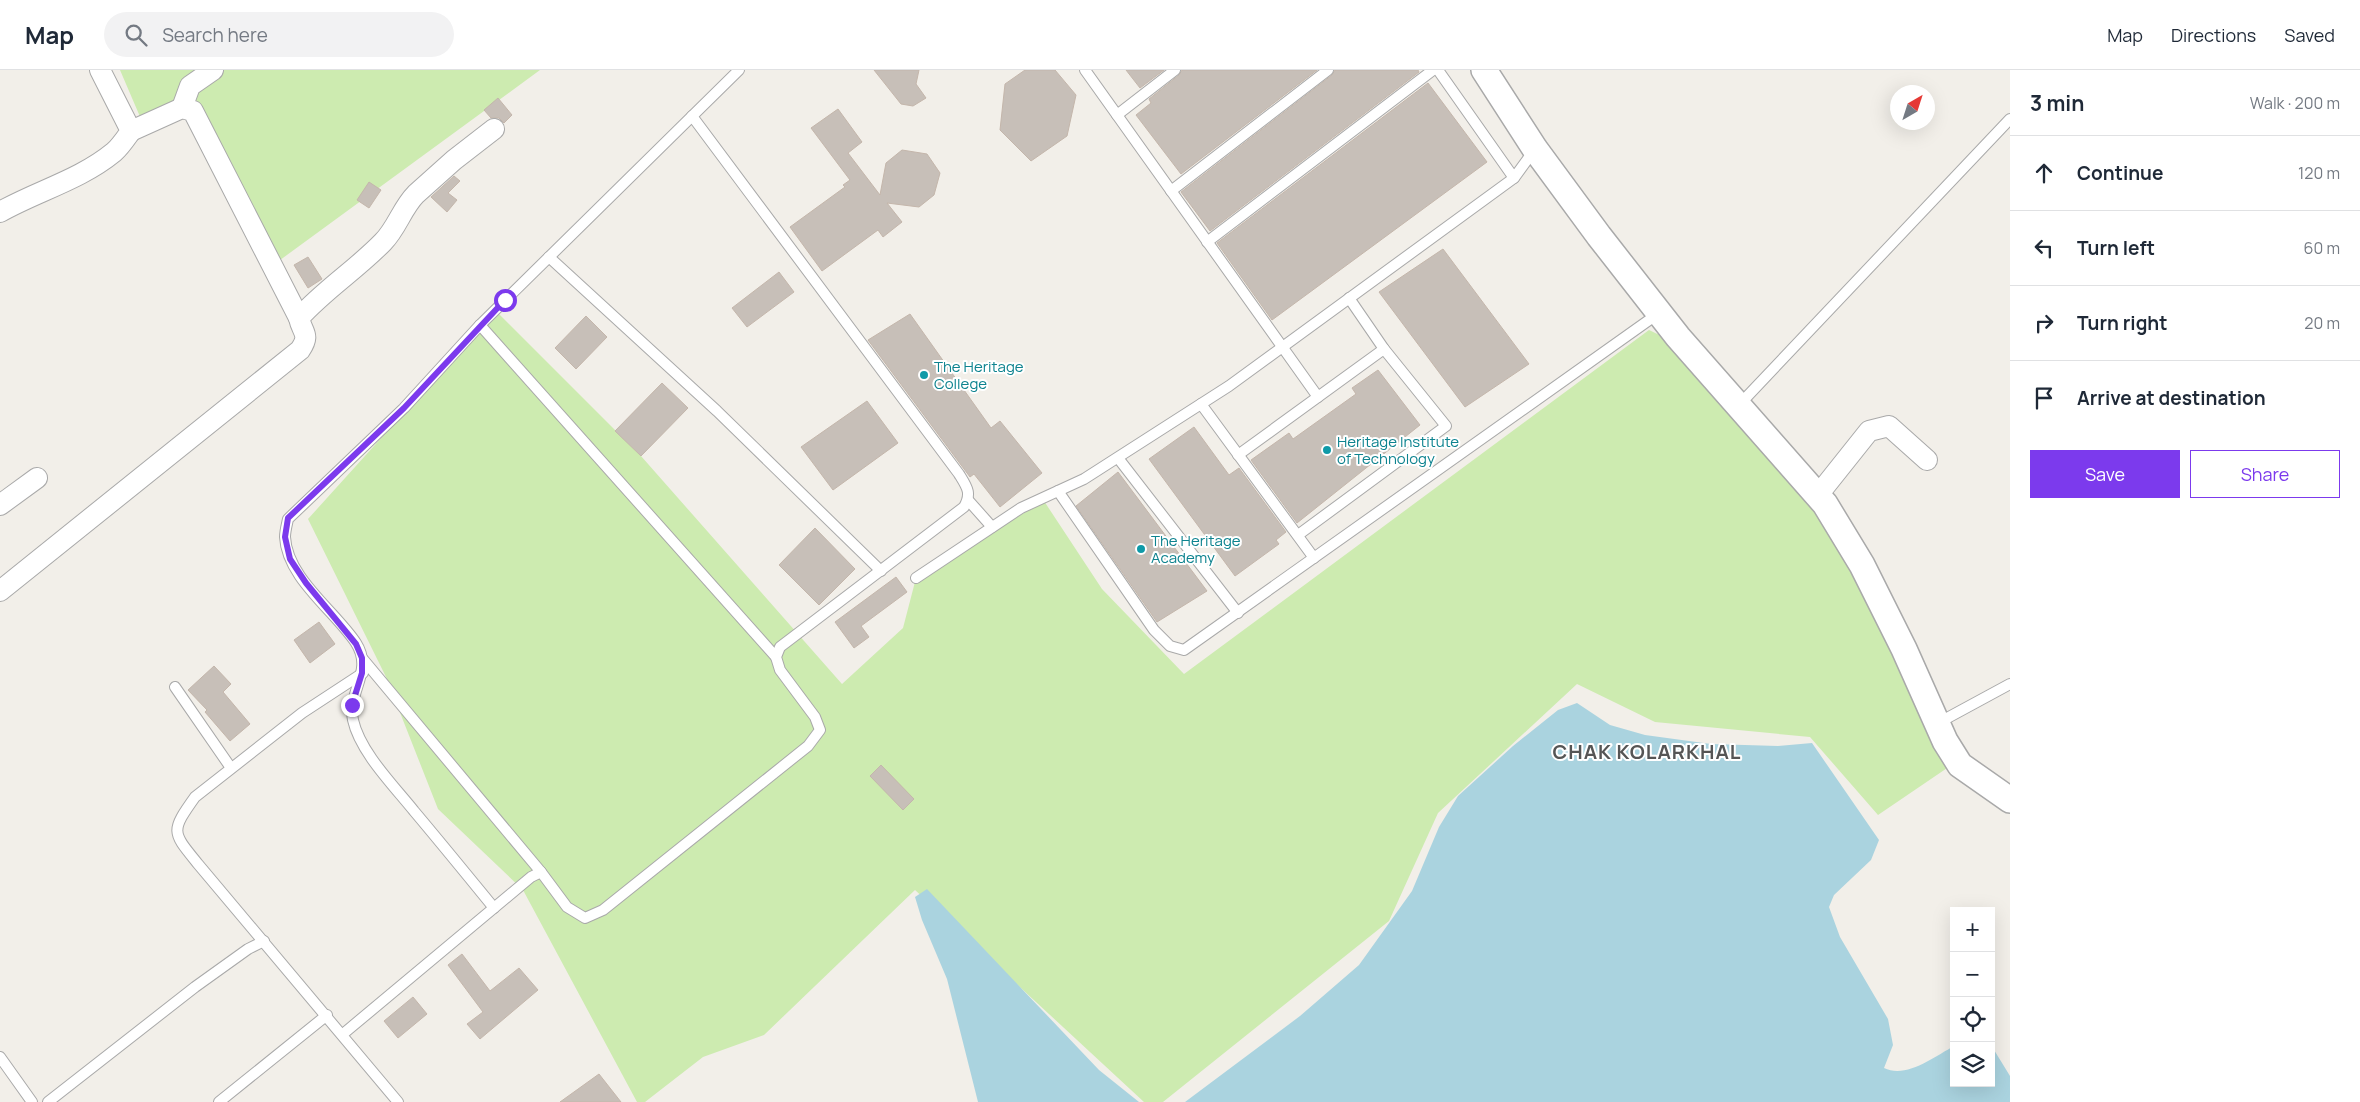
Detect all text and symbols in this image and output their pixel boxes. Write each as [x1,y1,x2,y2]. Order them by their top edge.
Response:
search box [104,12,454,57]
text: Map [25,18,74,51]
icon: search [122,21,150,49]
text: Search here [162,22,268,48]
text: Map [2107,23,2143,47]
text: Directions [2171,23,2256,47]
text: Saved [2284,23,2335,47]
north arrow [1890,85,1935,130]
text: 3 min [2030,89,2084,117]
text: Walk · 200 m [2250,92,2340,114]
icon: ahead [2030,159,2058,187]
text: Continue [2077,160,2163,186]
text: 120 m [2298,162,2340,184]
icon: left [2030,234,2058,262]
text: Turn left [2077,235,2155,261]
text: 60 m [2304,237,2340,259]
route start [494,289,517,312]
icon: right [2030,309,2058,337]
text: Turn right [2077,310,2167,336]
text: 20 m [2304,312,2340,334]
place label: The Heritage College [934,356,1024,394]
marker: The Heritage College [918,369,930,381]
icon: arrive [2030,384,2058,412]
text: Arrive at destination [2077,385,2266,411]
place label: Heritage Institute of Technology [1337,431,1459,469]
marker: Heritage Institute of Technology [1321,444,1333,456]
button: Save [2030,450,2180,498]
button: Share [2190,450,2340,498]
place label: The Heritage Academy [1151,530,1241,568]
marker: The Heritage Academy [1135,543,1147,555]
route end [341,694,364,717]
district label: CHAK KOLARKHAL [1552,738,1742,765]
map controls [1950,907,1995,1087]
button: + [1950,907,1995,952]
button: − [1950,952,1995,997]
button: locate [1950,997,1995,1042]
button: layers [1950,1042,1995,1087]

